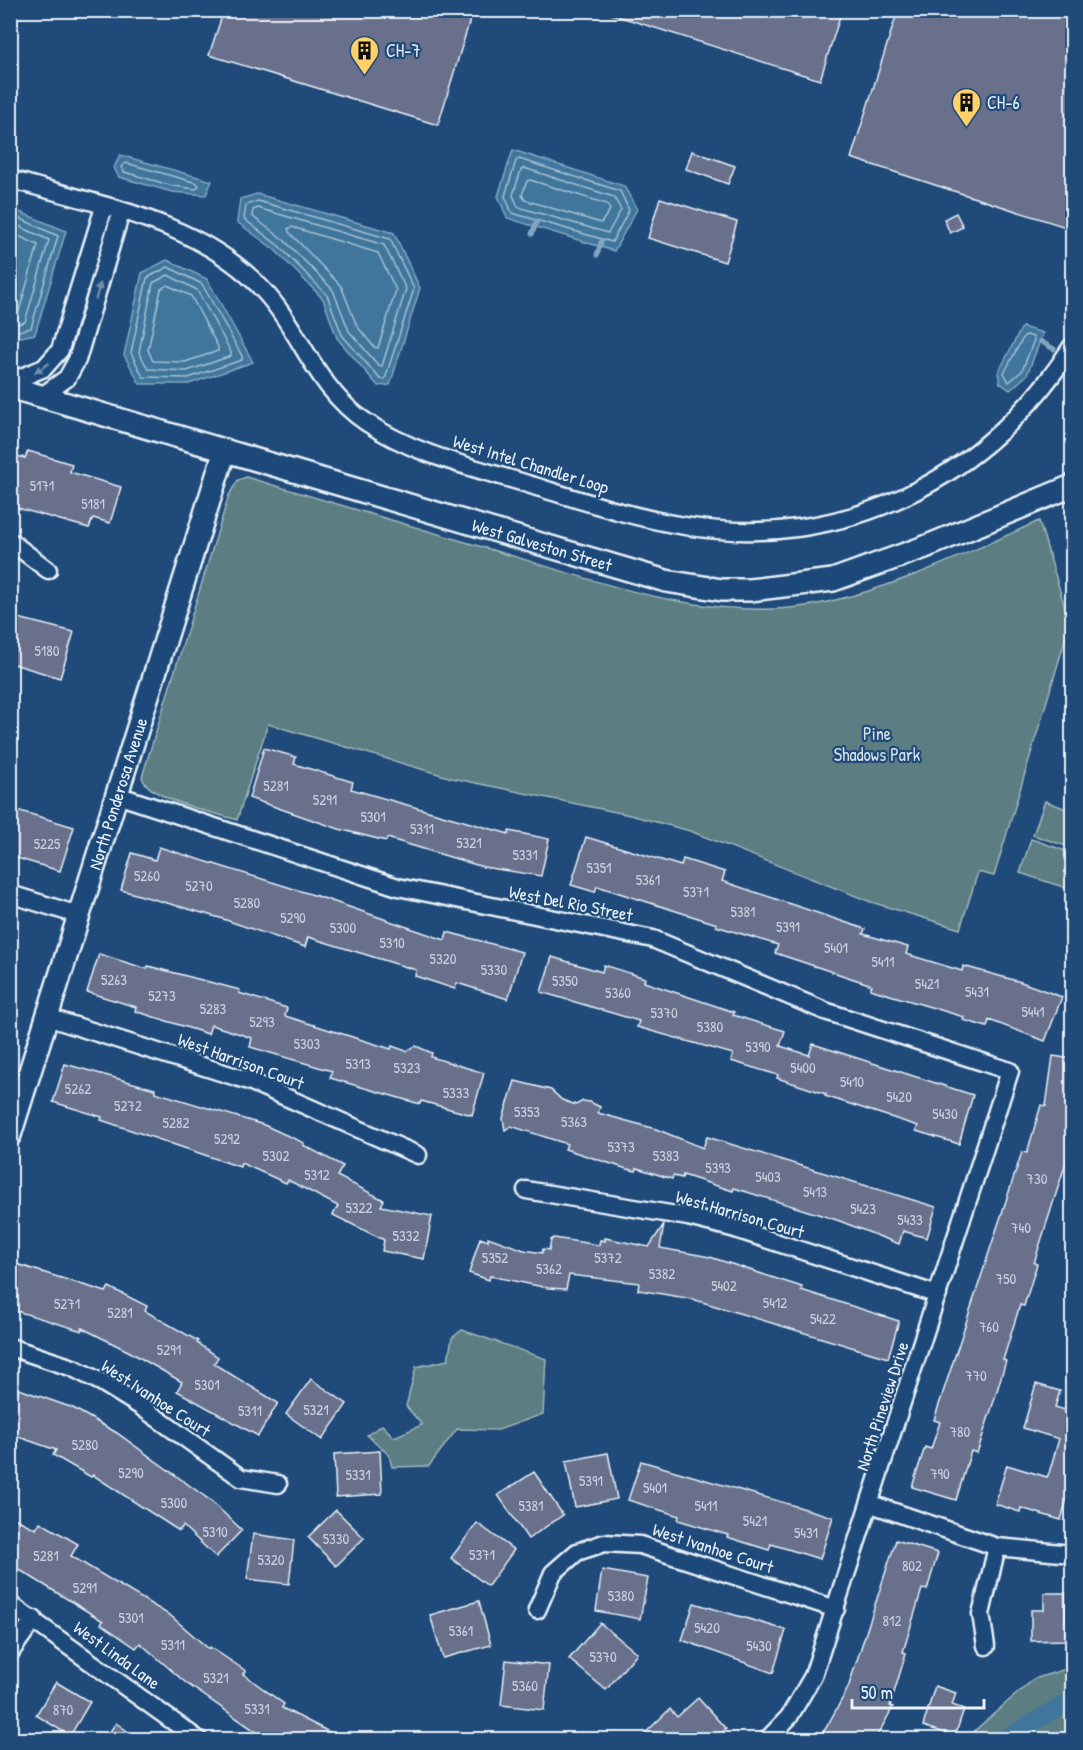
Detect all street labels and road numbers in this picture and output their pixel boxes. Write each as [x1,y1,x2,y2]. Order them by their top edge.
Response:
street label: West Intel Chandler Loop [450,428,612,500]
street label: West Galveston Street [469,512,616,577]
street label: North Ponderosa Avenue [82,714,153,873]
street label: West Del Rio Street [507,879,636,927]
street label: West Harrison Court [174,1027,308,1096]
street label: West Harrison Court [673,1184,808,1245]
street label: North Pineview Drive [849,1338,915,1474]
street label: West Ivanhoe Court [96,1353,216,1443]
street label: West Ivanhoe Court [649,1517,777,1580]
street label: West Linda Lane [69,1615,165,1695]

